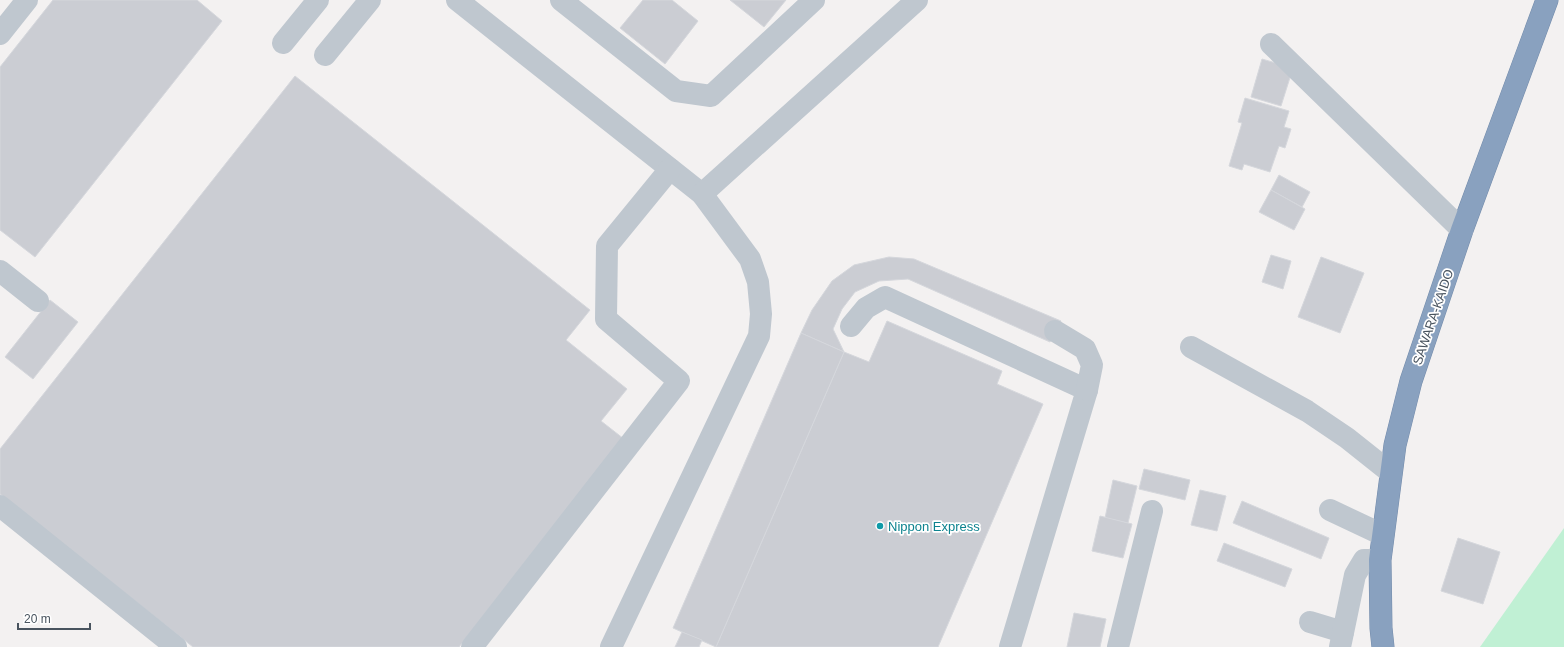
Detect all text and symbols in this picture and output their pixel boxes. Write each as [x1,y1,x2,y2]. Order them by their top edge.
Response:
street label: SAWARA-KAIDO [1410,267,1456,367]
place label: Nippon Express [888,519,980,534]
marker: Nippon Express [875,521,885,531]
scale bar [18,605,90,631]
text: 20 m [24,612,51,626]

